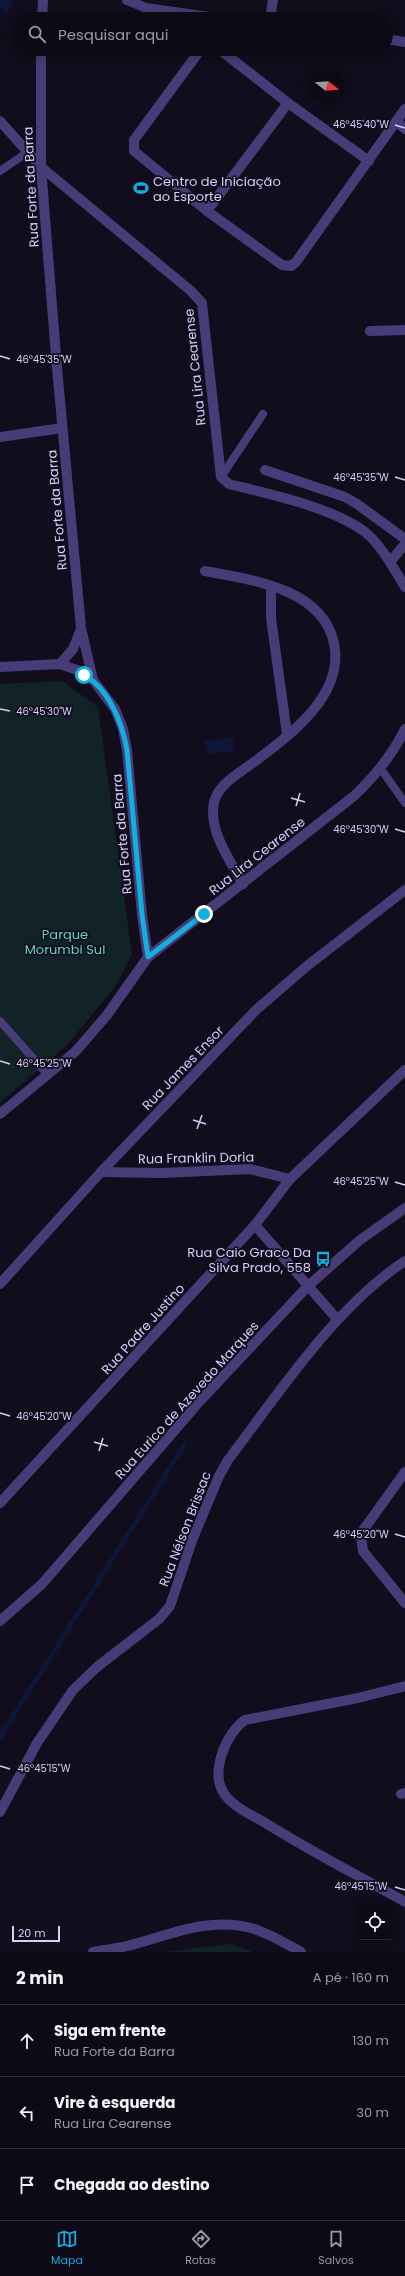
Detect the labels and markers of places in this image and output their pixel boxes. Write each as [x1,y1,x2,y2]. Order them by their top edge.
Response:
place label: Centro de Iniciação ao Esporte [153,172,281,206]
sports icon: Centro de Iniciação ao Esporte [132,179,150,197]
place label: Rua Caio Graco Da Silva Prado, 558 [187,1243,311,1277]
bus stop icon: Rua Caio Graco Da Silva Prado, 558 [314,1250,332,1268]

